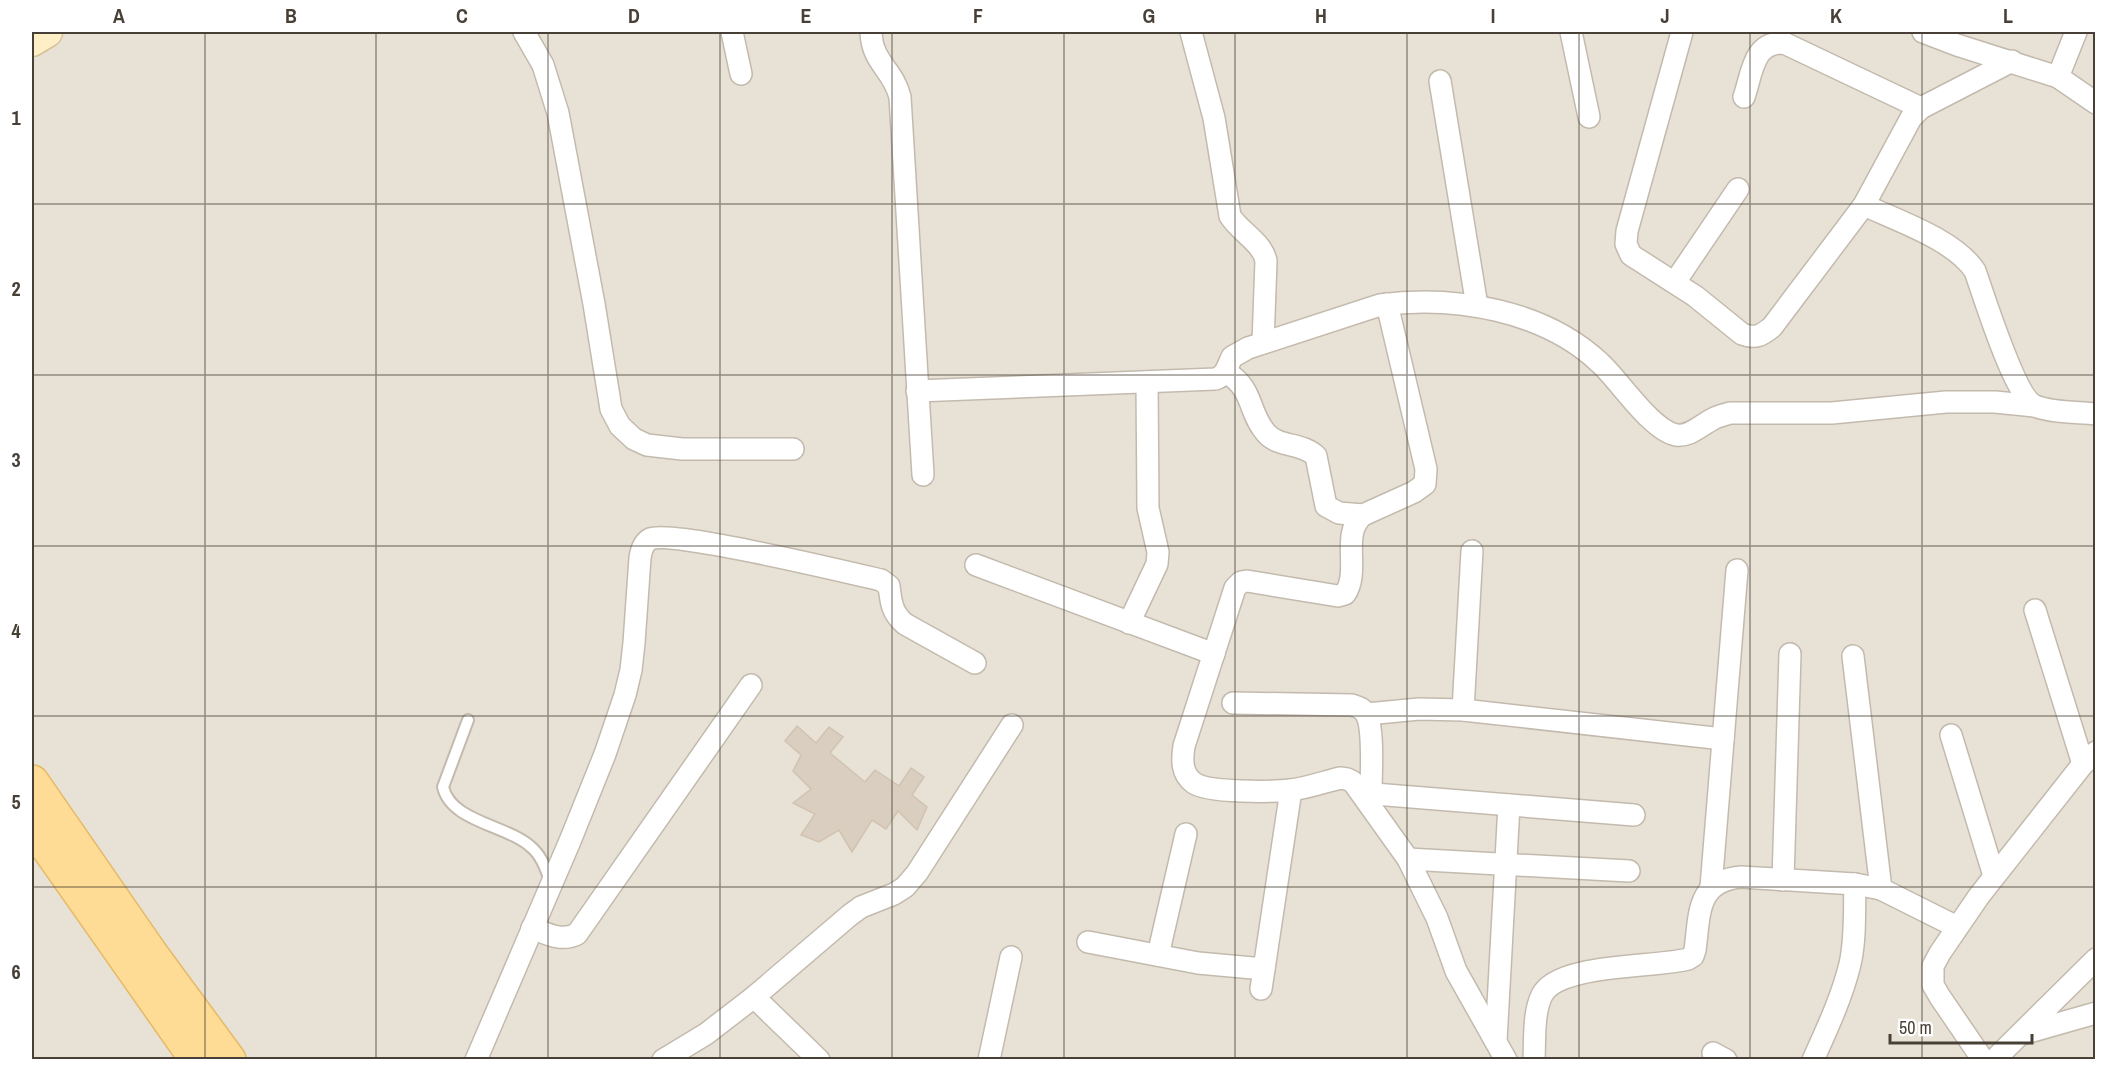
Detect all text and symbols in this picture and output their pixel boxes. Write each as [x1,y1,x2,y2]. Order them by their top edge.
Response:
text: A [113,2,125,29]
text: B [285,2,297,29]
text: C [456,2,468,29]
text: D [628,2,640,29]
text: E [801,2,812,29]
text: F [973,2,983,29]
text: G [1143,2,1155,29]
text: H [1315,2,1327,29]
text: I [1491,2,1495,29]
text: J [1660,2,1670,29]
text: K [1830,2,1842,29]
text: L [2003,2,2013,29]
text: 1 [11,104,21,131]
text: 2 [11,275,21,302]
text: 3 [11,446,21,473]
text: 4 [11,617,21,644]
text: 5 [11,788,21,815]
text: 6 [11,958,21,985]
scale bar [1890,1007,2032,1045]
text: 50 m [1899,1015,1932,1040]

